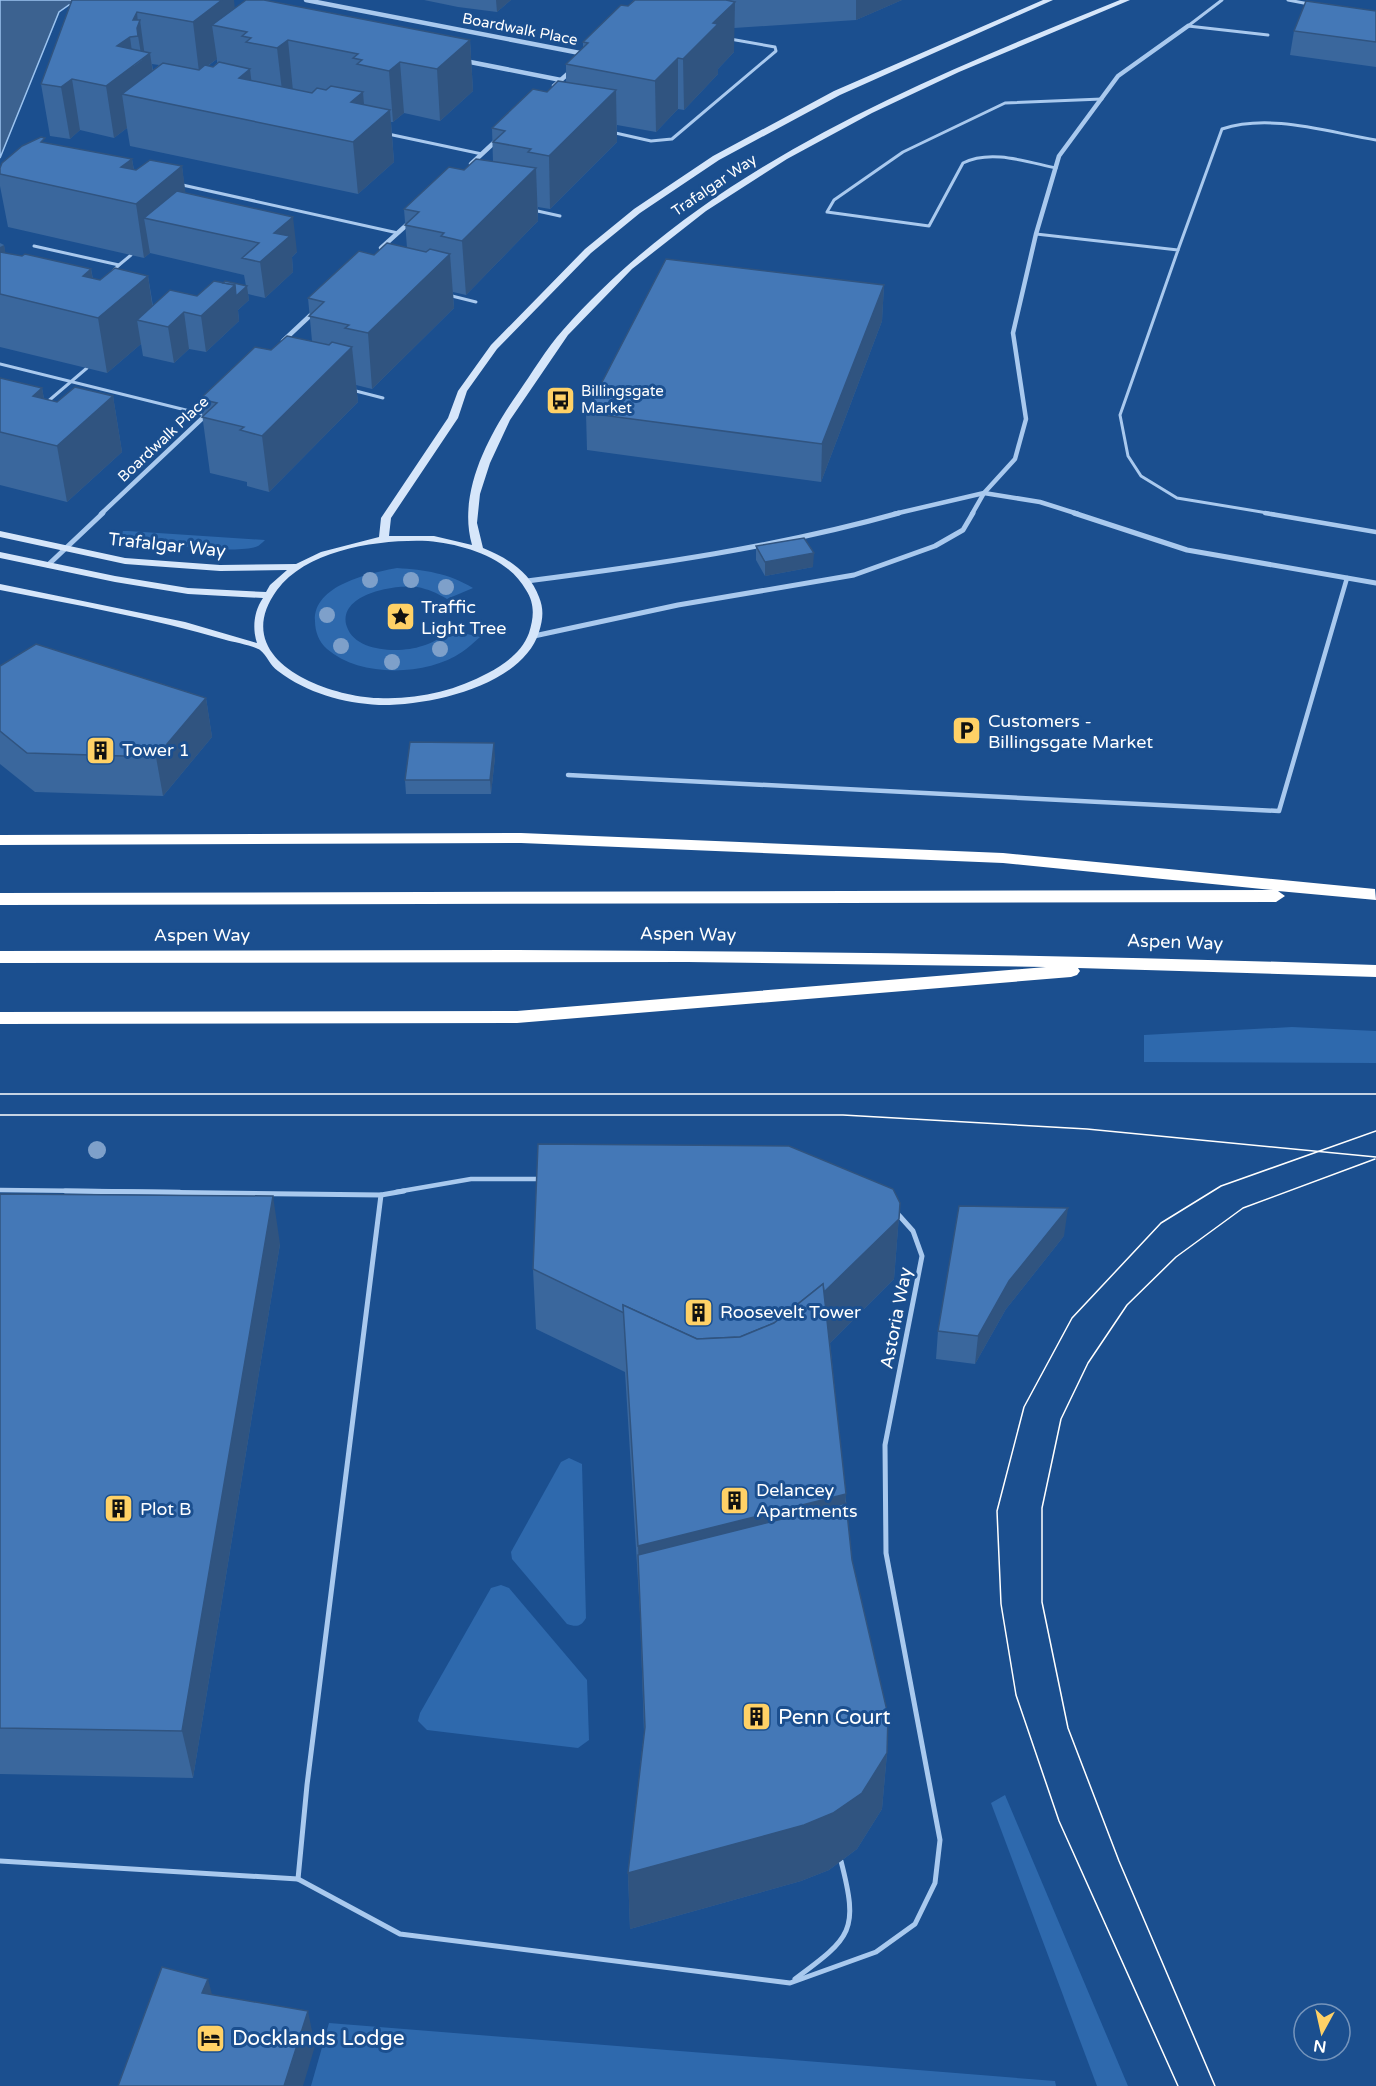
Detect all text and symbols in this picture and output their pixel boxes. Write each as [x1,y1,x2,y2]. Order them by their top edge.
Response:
street label: Boardwalk Place [461,9,579,49]
street label: Trafalgar Way [668,150,760,220]
place label: Billingsgate Market [581,382,664,417]
bus stop icon: Billingsgate Market [544,384,576,416]
street label: Boardwalk Place [114,392,212,486]
street label: Trafalgar Way [107,528,227,562]
place label: Traffic Light Tree [421,596,506,639]
place icon: Traffic Light Tree [384,601,416,633]
place label: Customers - Billingsgate Market [988,710,1153,753]
parking icon: Customers - Billingsgate Market [951,715,983,747]
building icon: Tower 1 [85,734,117,766]
place label: Tower 1 [122,739,190,761]
street label: Aspen Way [640,922,737,946]
street label: Aspen Way [154,924,251,946]
street label: Aspen Way [1126,929,1224,955]
street label: Astoria Way [875,1265,917,1371]
building icon: Roosevelt Tower [683,1296,715,1328]
place label: Roosevelt Tower [720,1301,861,1323]
place label: Delancey Apartments [756,1479,858,1522]
building icon: Delancey Apartments [719,1484,751,1516]
building icon: Plot B [103,1493,135,1525]
place label: Plot B [140,1498,191,1520]
building icon: Penn Court [741,1701,773,1733]
place label: Penn Court [778,1705,891,1730]
north arrow [1292,2002,1352,2062]
hotel icon: Docklands Lodge [195,2022,227,2054]
place label: Docklands Lodge [232,2026,405,2051]
text: N [1312,2035,1328,2057]

